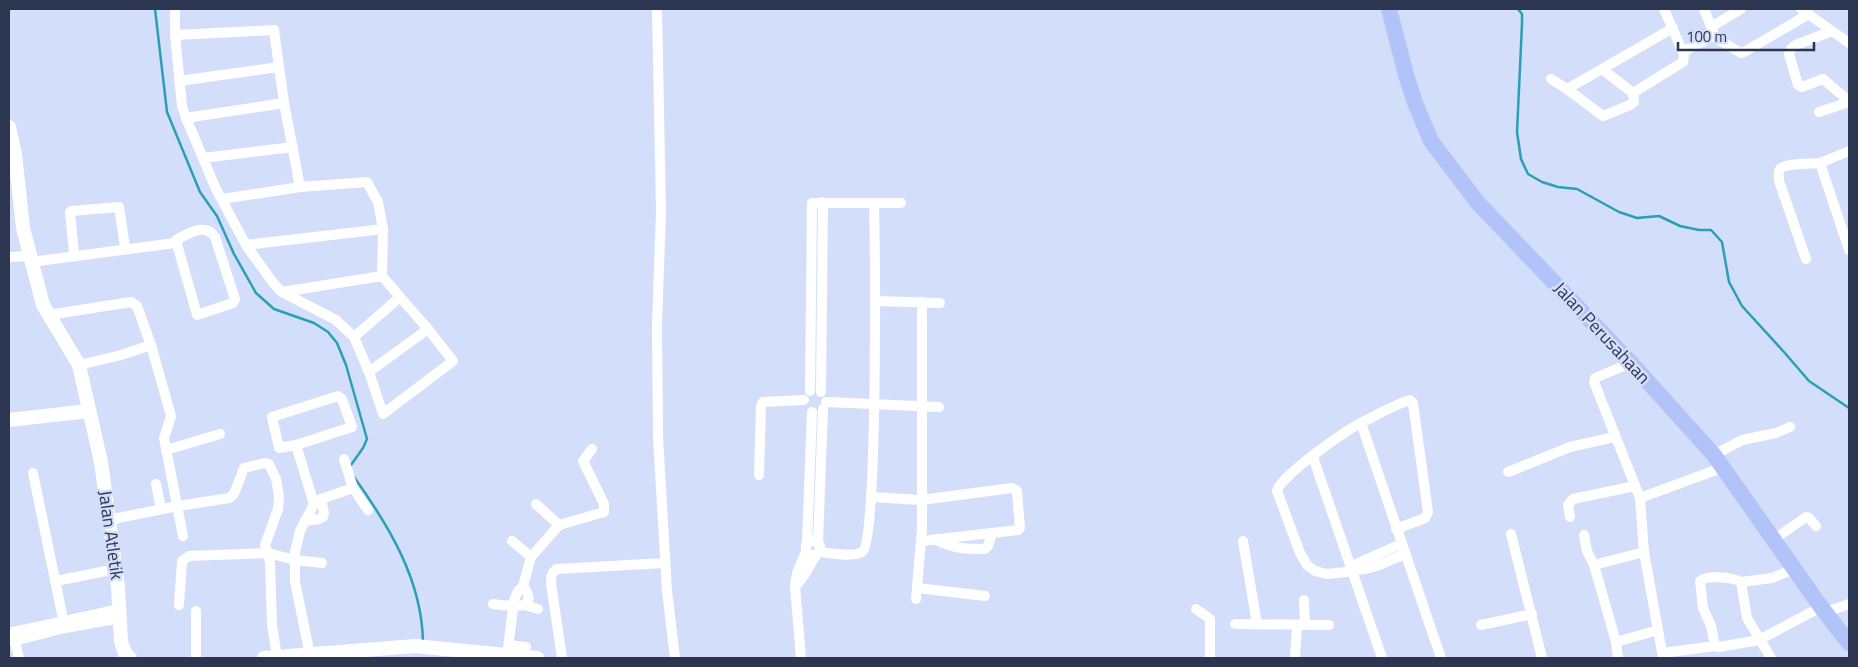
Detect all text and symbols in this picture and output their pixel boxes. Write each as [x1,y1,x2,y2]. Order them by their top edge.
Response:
scale bar [1678,20,1814,52]
text: 100 m [1686,25,1727,48]
street label: Jalan Perusahaan [1548,275,1657,390]
street label: Jalan Atletik [92,489,131,582]

